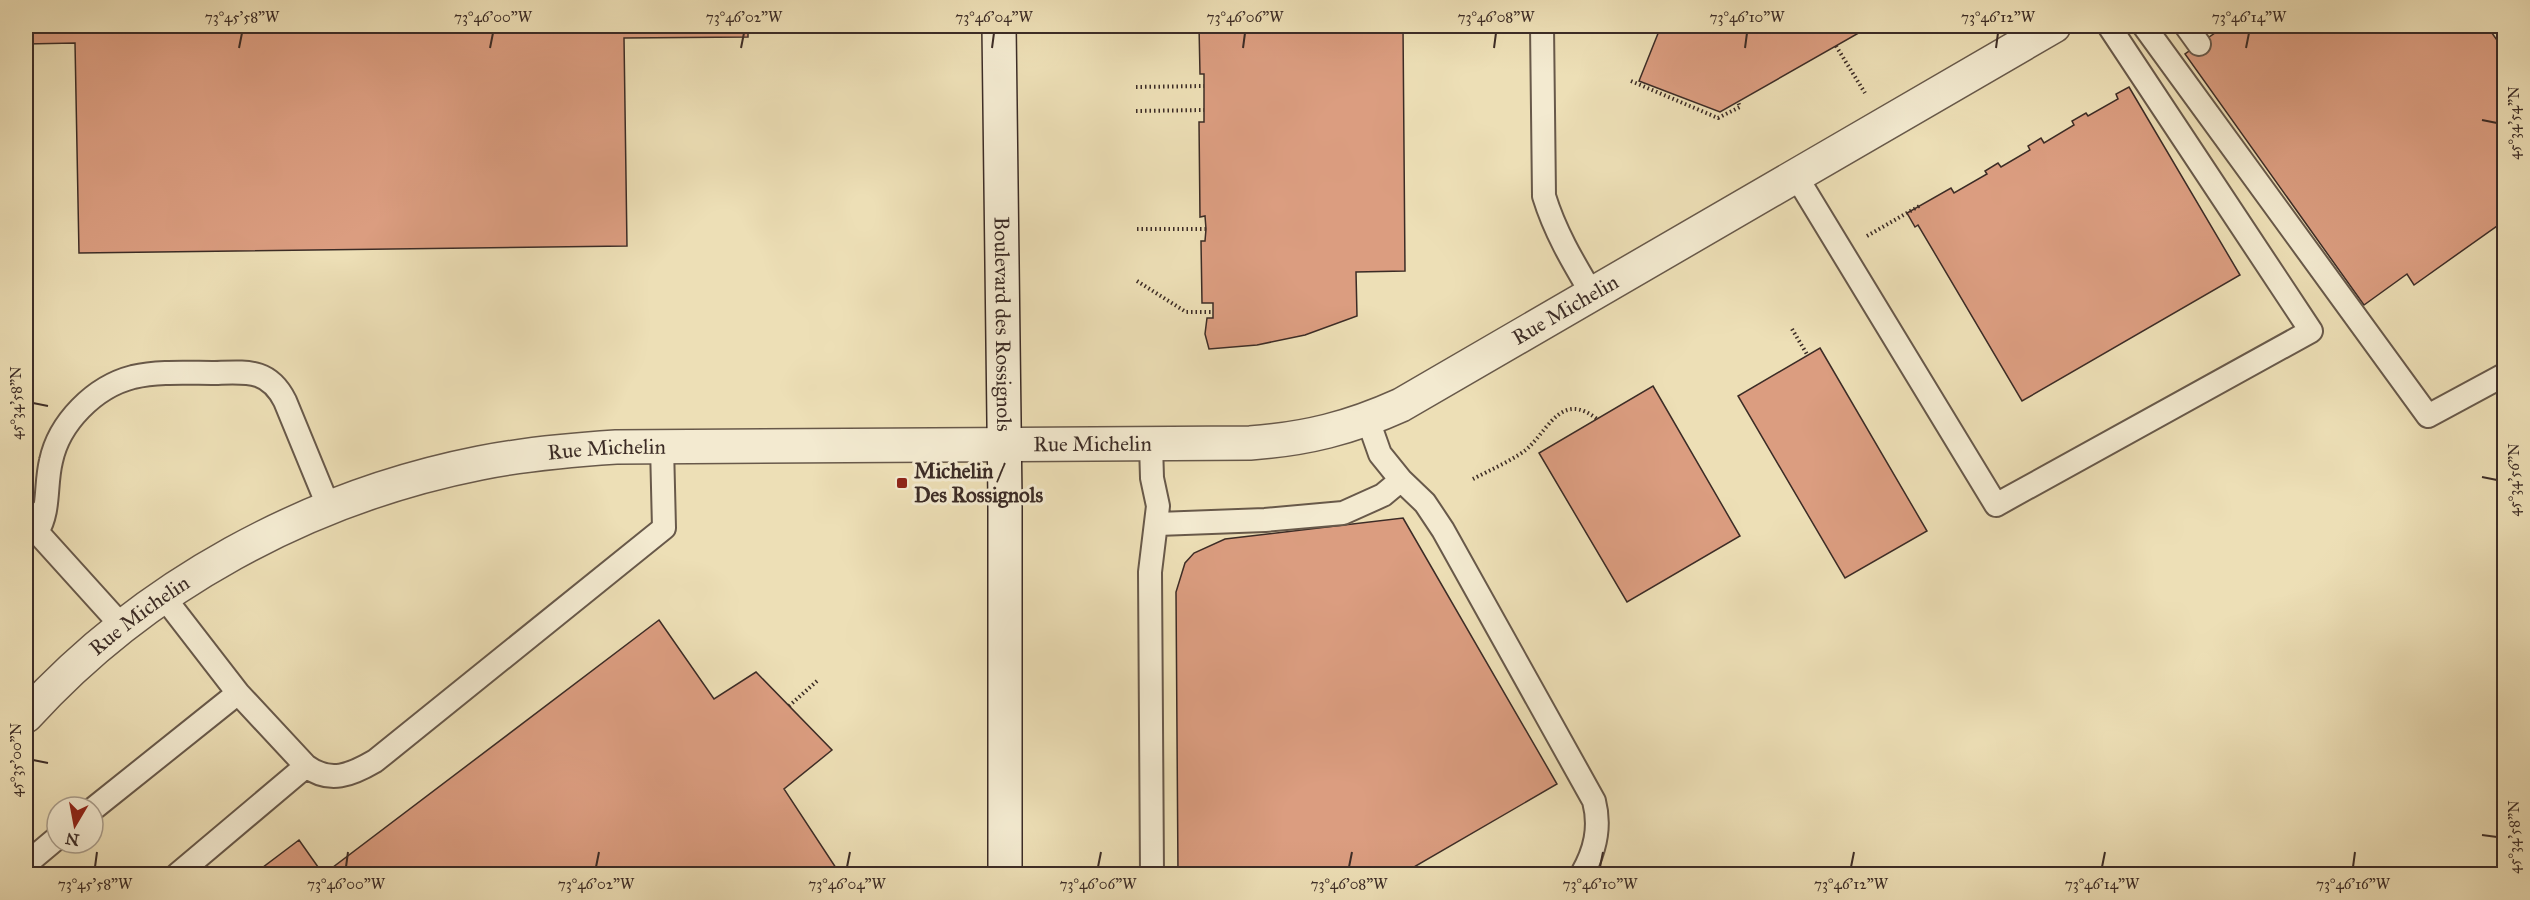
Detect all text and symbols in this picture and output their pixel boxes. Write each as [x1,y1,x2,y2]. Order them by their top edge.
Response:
text: 73°45'58"W [205,8,280,26]
text: 73°46'00"W [454,8,533,26]
text: 73°46'02"W [706,8,783,26]
text: 73°46'04"W [955,8,1034,26]
text: 73°46'06"W [1207,8,1284,26]
text: 73°46'08"W [1457,8,1535,26]
text: 73°46'10"W [1709,8,1785,26]
text: 73°46'12"W [1961,8,2036,26]
text: 73°46'14"W [2212,8,2287,26]
text: 45°34'54"N [2505,86,2523,160]
street label: Boulevard des Rossignols [988,216,1017,432]
street label: Rue Michelin [1507,269,1623,351]
text: 45°34'58"N [7,366,25,440]
street label: Rue Michelin [1033,431,1152,457]
street label: Rue Michelin [546,434,666,466]
text: 45°34'56"N [2505,443,2523,517]
place label: Michelin / Des Rossignols [914,458,1043,508]
marker: Michelin / Des Rossignols [895,476,909,490]
street label: Rue Michelin [84,570,194,661]
text: 45°35'00"N [7,722,25,797]
north arrow [45,795,105,855]
text: 45°34'58"N [2505,800,2523,874]
text: N [64,829,81,850]
text: 73°45'58"W [58,875,133,893]
text: 73°46'00"W [307,875,386,893]
text: 73°46'02"W [558,875,635,893]
text: 73°46'04"W [808,875,887,893]
text: 73°46'06"W [1060,875,1137,893]
text: 73°46'08"W [1310,875,1388,893]
text: 73°46'10"W [1562,875,1638,893]
text: 73°46'12"W [1814,875,1889,893]
text: 73°46'14"W [2065,875,2140,893]
text: 73°46'16"W [2316,875,2391,893]

